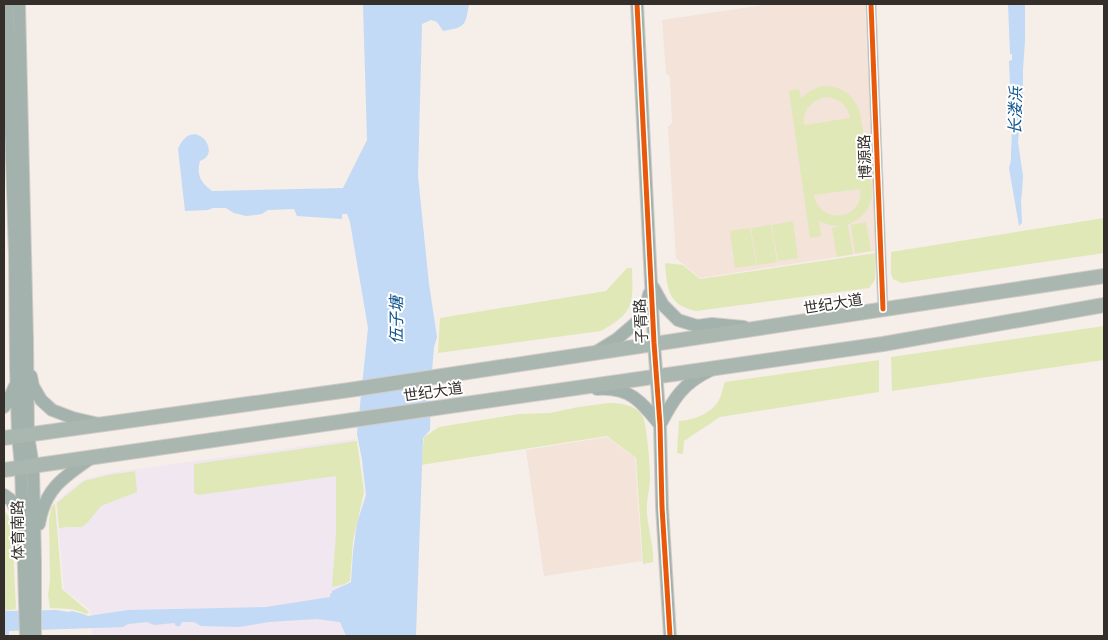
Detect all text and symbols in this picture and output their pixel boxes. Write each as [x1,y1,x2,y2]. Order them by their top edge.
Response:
water label: 长溇浜 [1004,85,1026,135]
street label: 博源路 [853,134,875,180]
street label: 世纪大道 [802,288,864,318]
water label: 伍子塘 [385,293,407,344]
street label: 子胥路 [629,298,651,344]
street label: 世纪大道 [402,377,464,405]
street label: 体育南路 [6,500,28,560]

